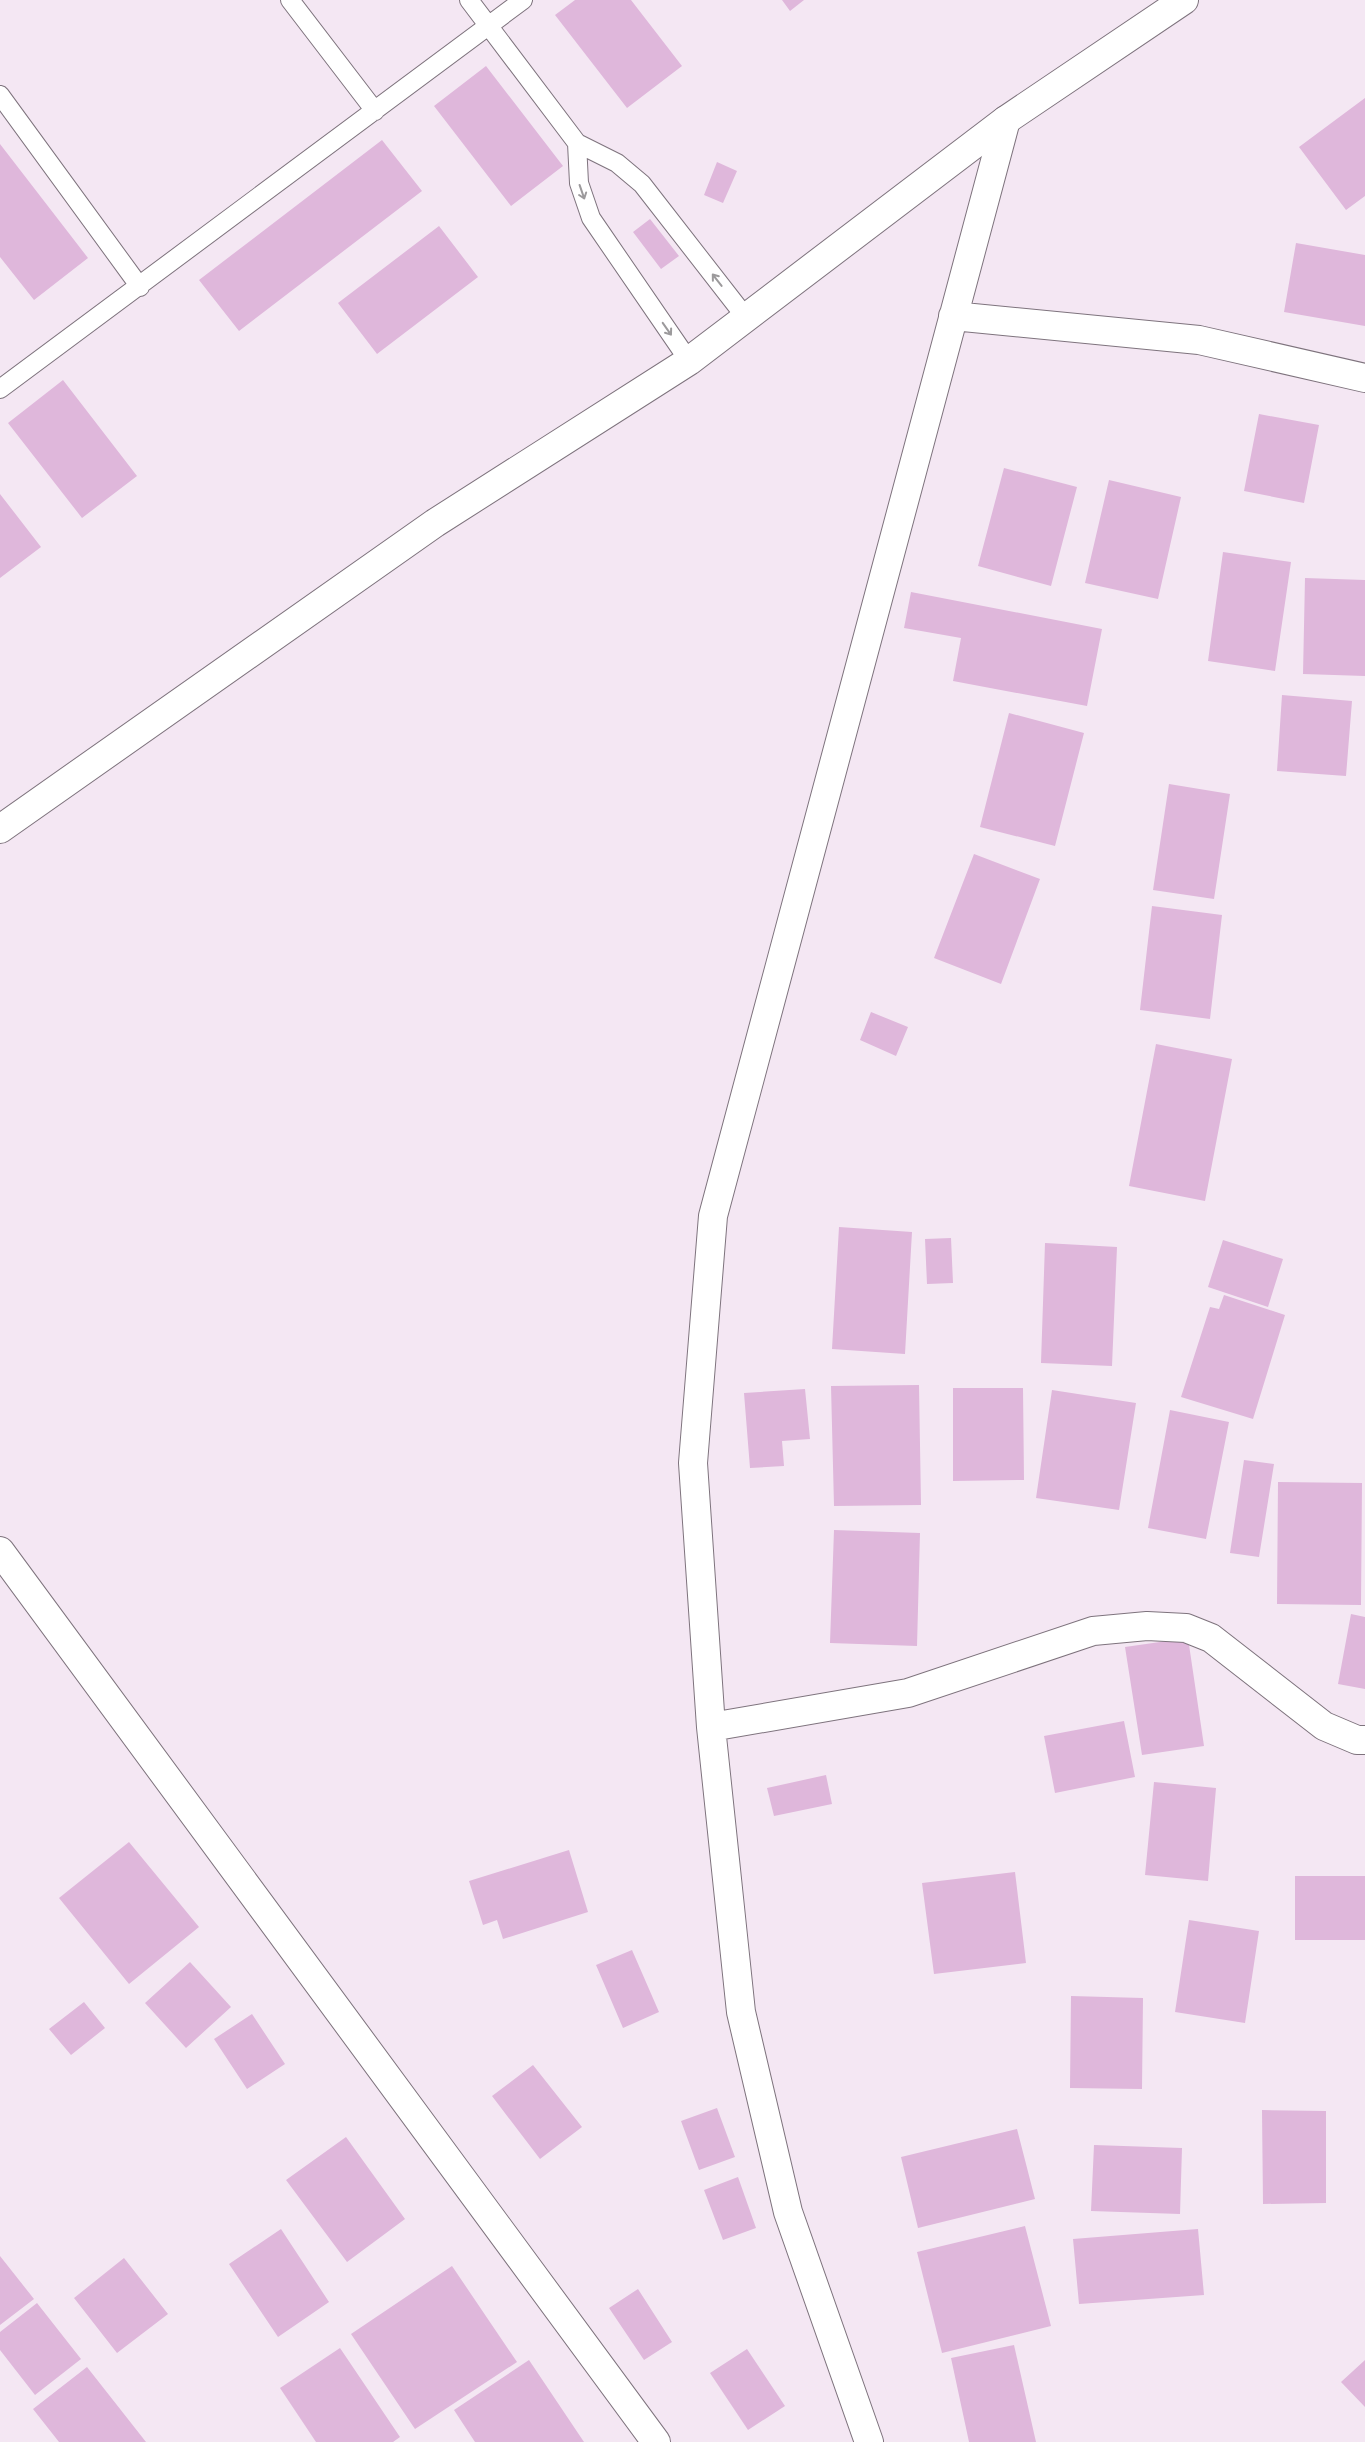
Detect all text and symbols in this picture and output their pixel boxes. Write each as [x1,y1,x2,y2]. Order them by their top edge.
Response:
one-way arrow [578,183,587,199]
one-way arrow [712,273,722,287]
one-way arrow [662,322,672,336]

